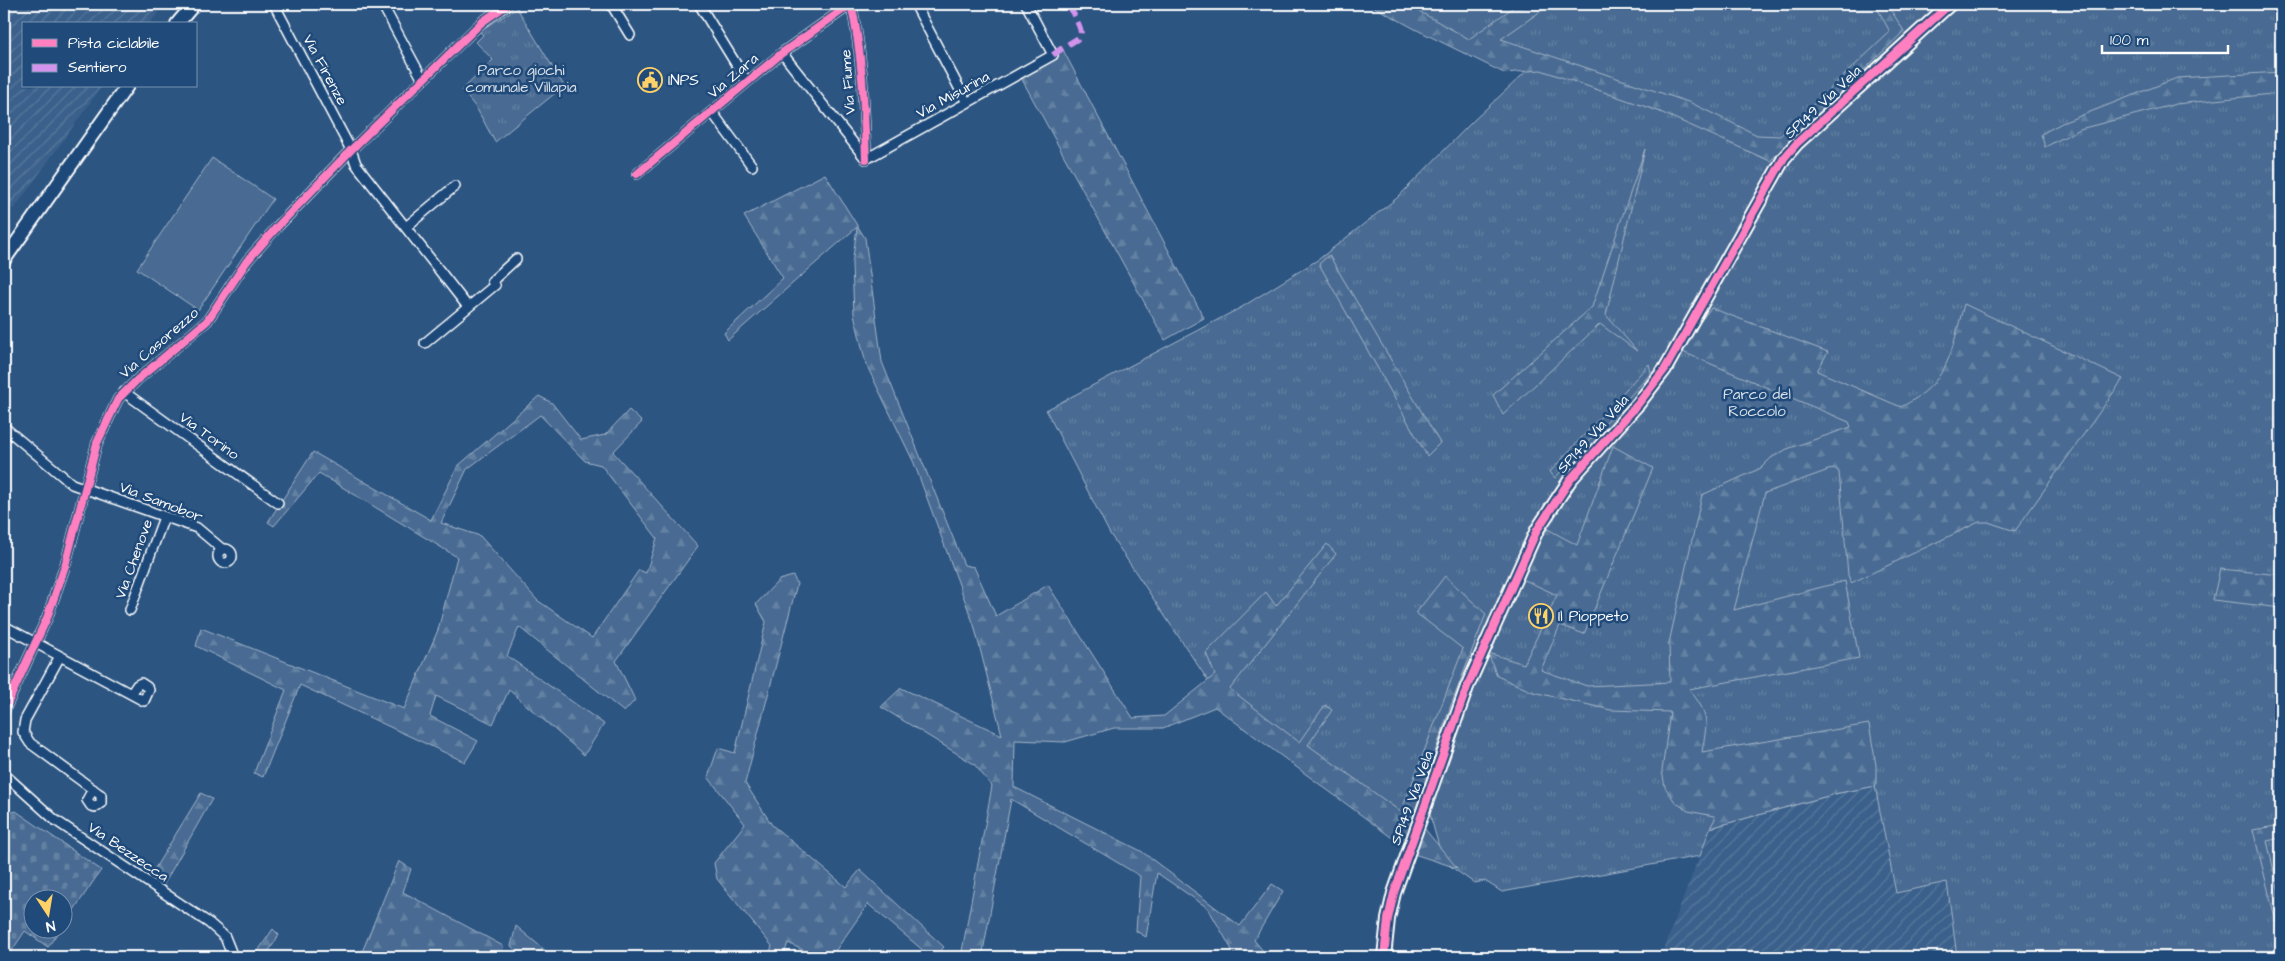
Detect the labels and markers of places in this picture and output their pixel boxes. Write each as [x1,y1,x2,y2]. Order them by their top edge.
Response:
public building icon: INPS [637,67,663,93]
place label: INPS [668,70,699,91]
restaurant icon: Il Pioppeto [1528,603,1554,629]
place label: Il Pioppeto [1558,606,1629,627]

